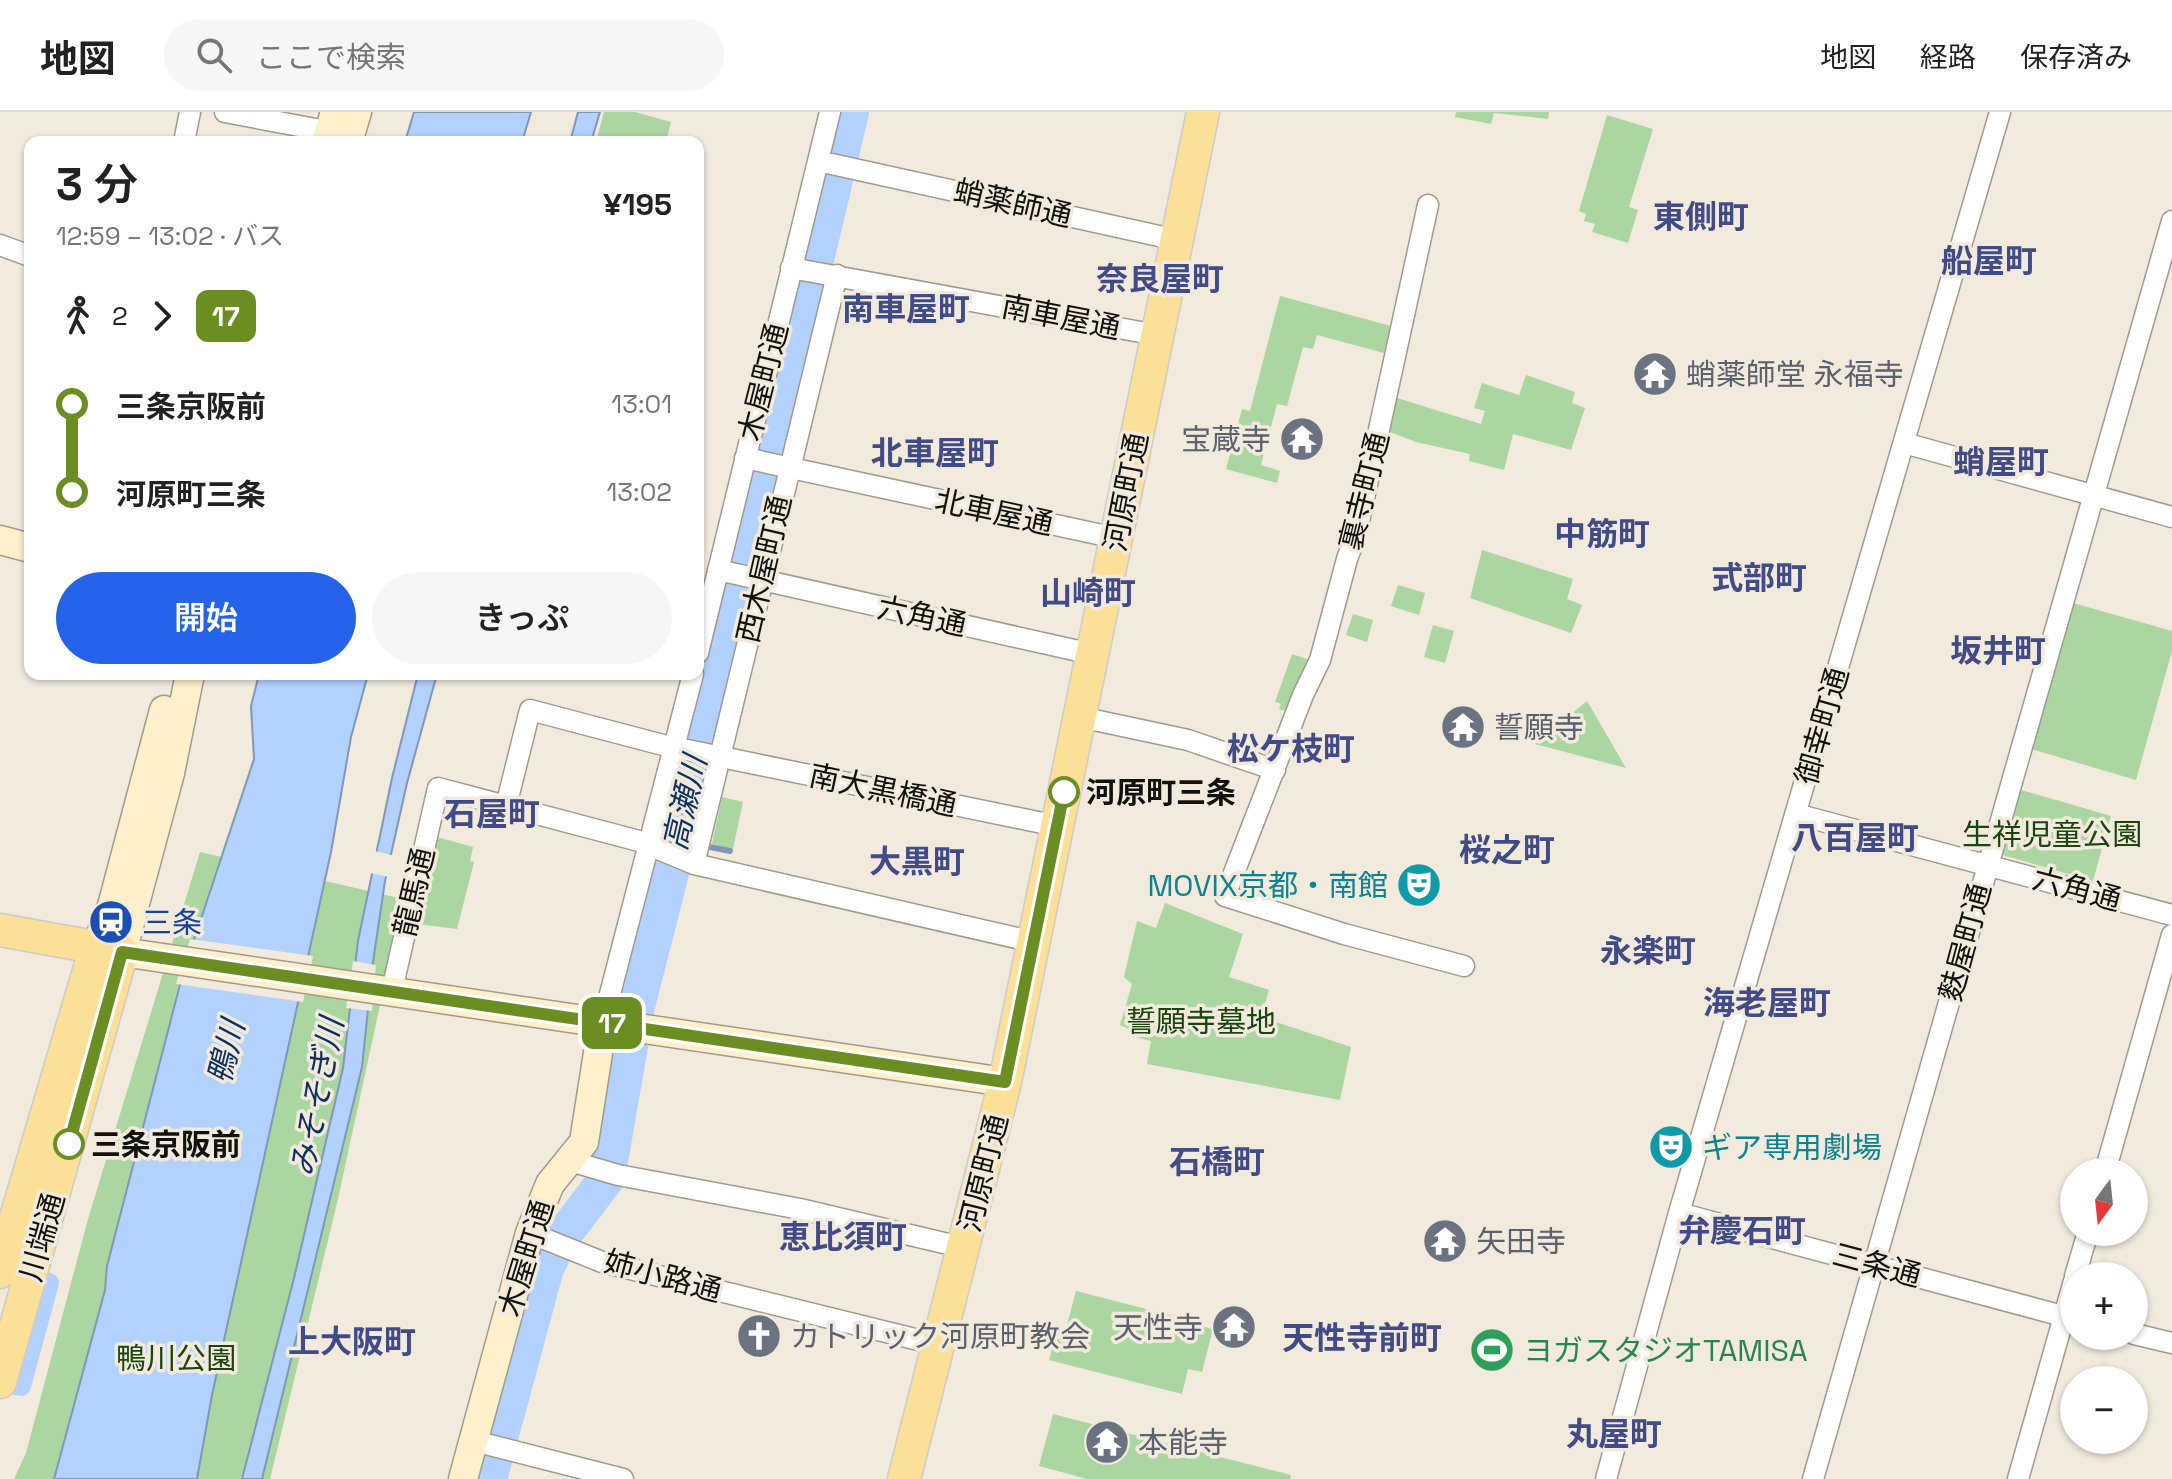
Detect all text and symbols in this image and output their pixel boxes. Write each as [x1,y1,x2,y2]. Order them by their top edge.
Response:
search box [164,19,724,91]
icon: search [192,33,236,77]
text: 地図 [40,35,116,83]
text: ここで検索 [256,38,406,77]
text: 地図 [1820,39,1876,75]
text: 経路 [1920,39,1976,75]
text: 保存済み [2020,39,2132,75]
text: 3 分 [56,157,138,213]
street label: 蛸薬師通 [950,171,1076,235]
text: ¥195 [603,185,672,224]
district label: 東側町 [1653,197,1749,237]
text: 12:59 – 13:02 · バス [56,219,284,253]
district label: 船屋町 [1941,241,2037,281]
district label: 奈良屋町 [1096,259,1224,299]
street label: 南車屋通 [998,286,1124,348]
district label: 南車屋町 [842,289,970,329]
icon: walk [56,294,100,338]
icon: forward [140,294,184,338]
text: 17 [212,298,240,334]
text: 2 [112,299,128,333]
street label: 木屋町通 [730,319,796,445]
temple icon: 蛸薬師堂 永福寺 [1631,350,1679,398]
place label: 蛸薬師堂 永福寺 [1686,355,1904,394]
text: 三条京阪前 [116,387,266,426]
text: 13:01 [611,387,672,421]
temple icon: 宝蔵寺 [1278,415,1326,463]
place label: 宝蔵寺 [1181,420,1271,459]
street label: 裏寺町通 [1331,428,1397,554]
street label: 河原町通 [1095,429,1157,555]
district label: 北車屋町 [871,433,999,473]
district label: 蛸屋町 [1953,442,2049,482]
text: 河原町三条 [116,475,266,514]
text: 13:02 [607,475,672,509]
street label: 北車屋通 [931,480,1057,544]
street label: 西木屋町通 [728,492,800,646]
district label: 中筋町 [1554,514,1650,554]
district label: 式部町 [1711,558,1807,598]
button: 開始 [56,572,356,664]
button: きっぷ [372,572,672,664]
district label: 山崎町 [1040,573,1136,613]
street label: 六角通 [874,588,970,644]
district label: 坂井町 [1950,631,2046,671]
street label: 御幸町通 [1787,663,1857,789]
temple icon: 誓願寺 [1439,703,1487,751]
place label: 誓願寺 [1494,708,1584,747]
district label: 松ケ枝町 [1227,729,1355,769]
water label: 高瀬川 [655,749,716,854]
street label: 南大黒橋通 [806,755,960,825]
place label: 河原町三条 [1086,773,1236,812]
marker: 河原町三条 [1049,777,1079,807]
district label: 石屋町 [444,794,540,834]
park label: 生祥児童公園 [1962,815,2142,854]
district label: 八百屋町 [1791,818,1919,858]
district label: 桜之町 [1459,830,1555,870]
district label: 大黒町 [869,842,965,882]
street label: 龍馬通 [385,844,443,940]
street label: 六角通 [2028,859,2126,919]
theatre icon: MOVIX京都・南館 [1395,861,1443,909]
place label: MOVIX京都・南館 [1147,866,1388,905]
street label: 麩屋町通 [1931,879,1999,1005]
station icon: 三条 [87,898,135,946]
place label: 三条 [142,903,202,942]
district label: 永楽町 [1600,931,1696,971]
district label: 海老屋町 [1703,983,1831,1023]
line badge: 17 [576,997,648,1049]
park label: 誓願寺墓地 [1126,1002,1276,1041]
text: 17 [598,1005,626,1041]
water label: みそそぎ川 [282,1012,352,1179]
water label: 鴨川 [199,1013,254,1088]
street label: 河原町通 [950,1110,1016,1236]
theatre icon: ギア専用劇場 [1647,1123,1695,1171]
place label: 三条京阪前 [91,1125,241,1164]
place label: ギア専用劇場 [1702,1128,1882,1167]
marker: 三条京阪前 [54,1129,84,1159]
district label: 石橋町 [1169,1142,1265,1182]
north arrow [2060,1158,2148,1246]
map controls [2060,1158,2148,1454]
street label: 川端通 [11,1188,73,1286]
street label: 木屋町通 [490,1195,562,1321]
district label: 弁慶石町 [1678,1211,1806,1251]
district label: 恵比須町 [779,1217,907,1257]
temple icon: 矢田寺 [1421,1217,1469,1265]
place label: 矢田寺 [1476,1222,1566,1261]
street label: 三条通 [1828,1235,1926,1295]
street label: 姉小路通 [600,1242,726,1310]
button: + [2060,1262,2148,1350]
temple icon: 天性寺 [1210,1303,1258,1351]
place label: 天性寺 [1113,1308,1203,1347]
church icon: カトリック河原町教会 [735,1312,783,1360]
place label: カトリック河原町教会 [790,1317,1090,1356]
district label: 天性寺前町 [1282,1318,1442,1358]
district label: 上大阪町 [288,1322,416,1362]
sports icon: ヨガスタジオTAMISA [1468,1326,1516,1374]
place label: ヨガスタジオTAMISA [1523,1331,1808,1370]
park label: 鴨川公園 [116,1339,236,1378]
button: − [2060,1366,2148,1454]
district label: 丸屋町 [1566,1414,1662,1454]
temple icon: 本能寺 [1083,1418,1131,1466]
place label: 本能寺 [1138,1423,1228,1462]

